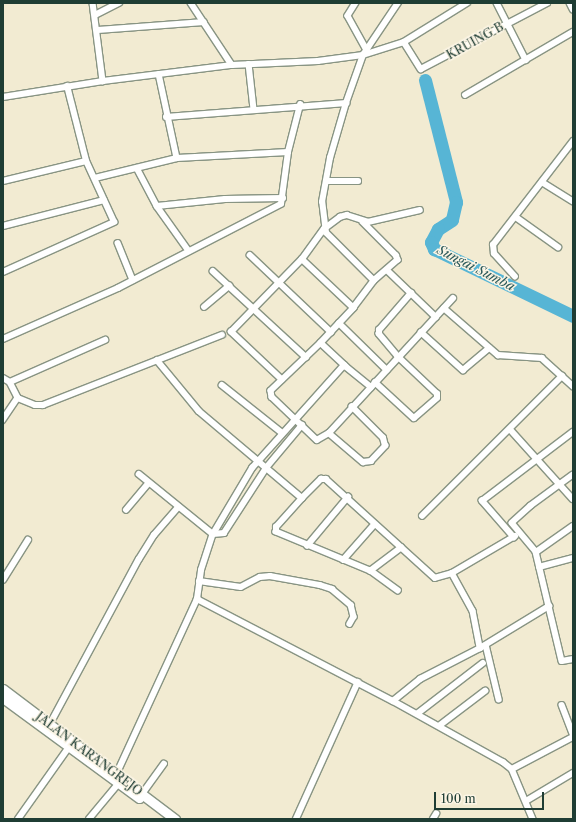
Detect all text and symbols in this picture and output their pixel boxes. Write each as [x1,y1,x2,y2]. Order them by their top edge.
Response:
street label: KRUING B [444,19,506,63]
water label: Sungai Sumba [435,242,517,294]
street label: JALAN KARANGREJO [33,709,145,799]
scale bar [436,784,546,810]
text: 100 m [441,791,476,806]

